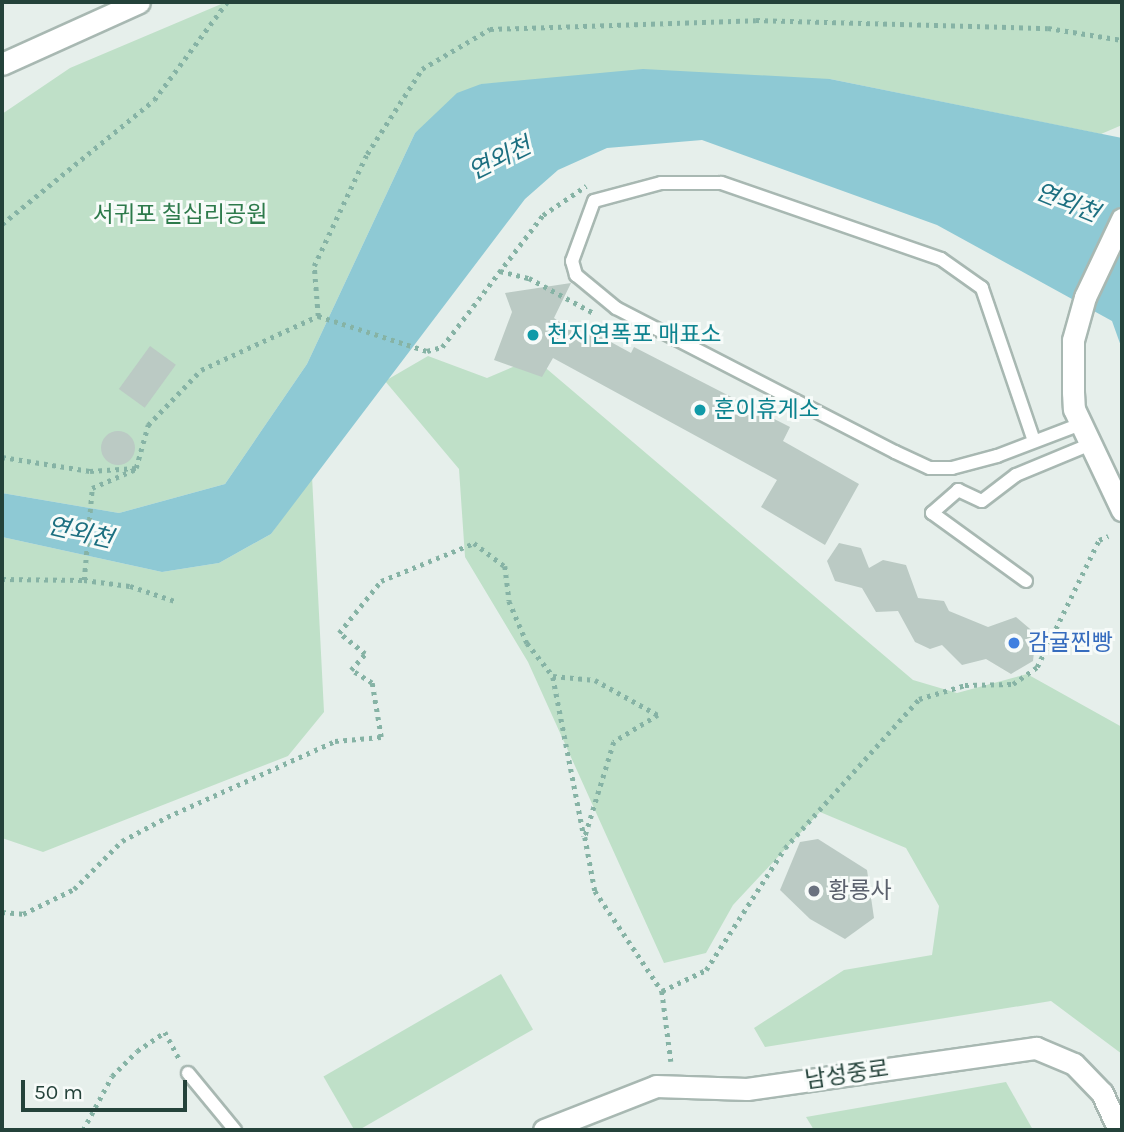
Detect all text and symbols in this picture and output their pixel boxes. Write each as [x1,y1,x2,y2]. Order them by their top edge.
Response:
water label: 연외천 [464,132,536,186]
water label: 연외천 [1031,177,1103,229]
park label: 서귀포 칠십리공원 [93,201,267,229]
place label: 천지연폭포 매표소 [547,321,722,349]
marker: 천지연폭포 매표소 [525,327,541,343]
place label: 훈이휴게소 [714,396,820,424]
marker: 훈이휴게소 [692,402,708,418]
water label: 연외천 [44,512,116,554]
place label: 감귤찐빵 [1028,629,1113,657]
marker: 감귤찐빵 [1006,635,1022,651]
place label: 황룡사 [828,877,891,905]
marker: 황룡사 [806,883,822,899]
street label: 남성중로 [803,1055,891,1095]
scale bar [24,1066,191,1110]
text: 50 m [34,1080,83,1104]

